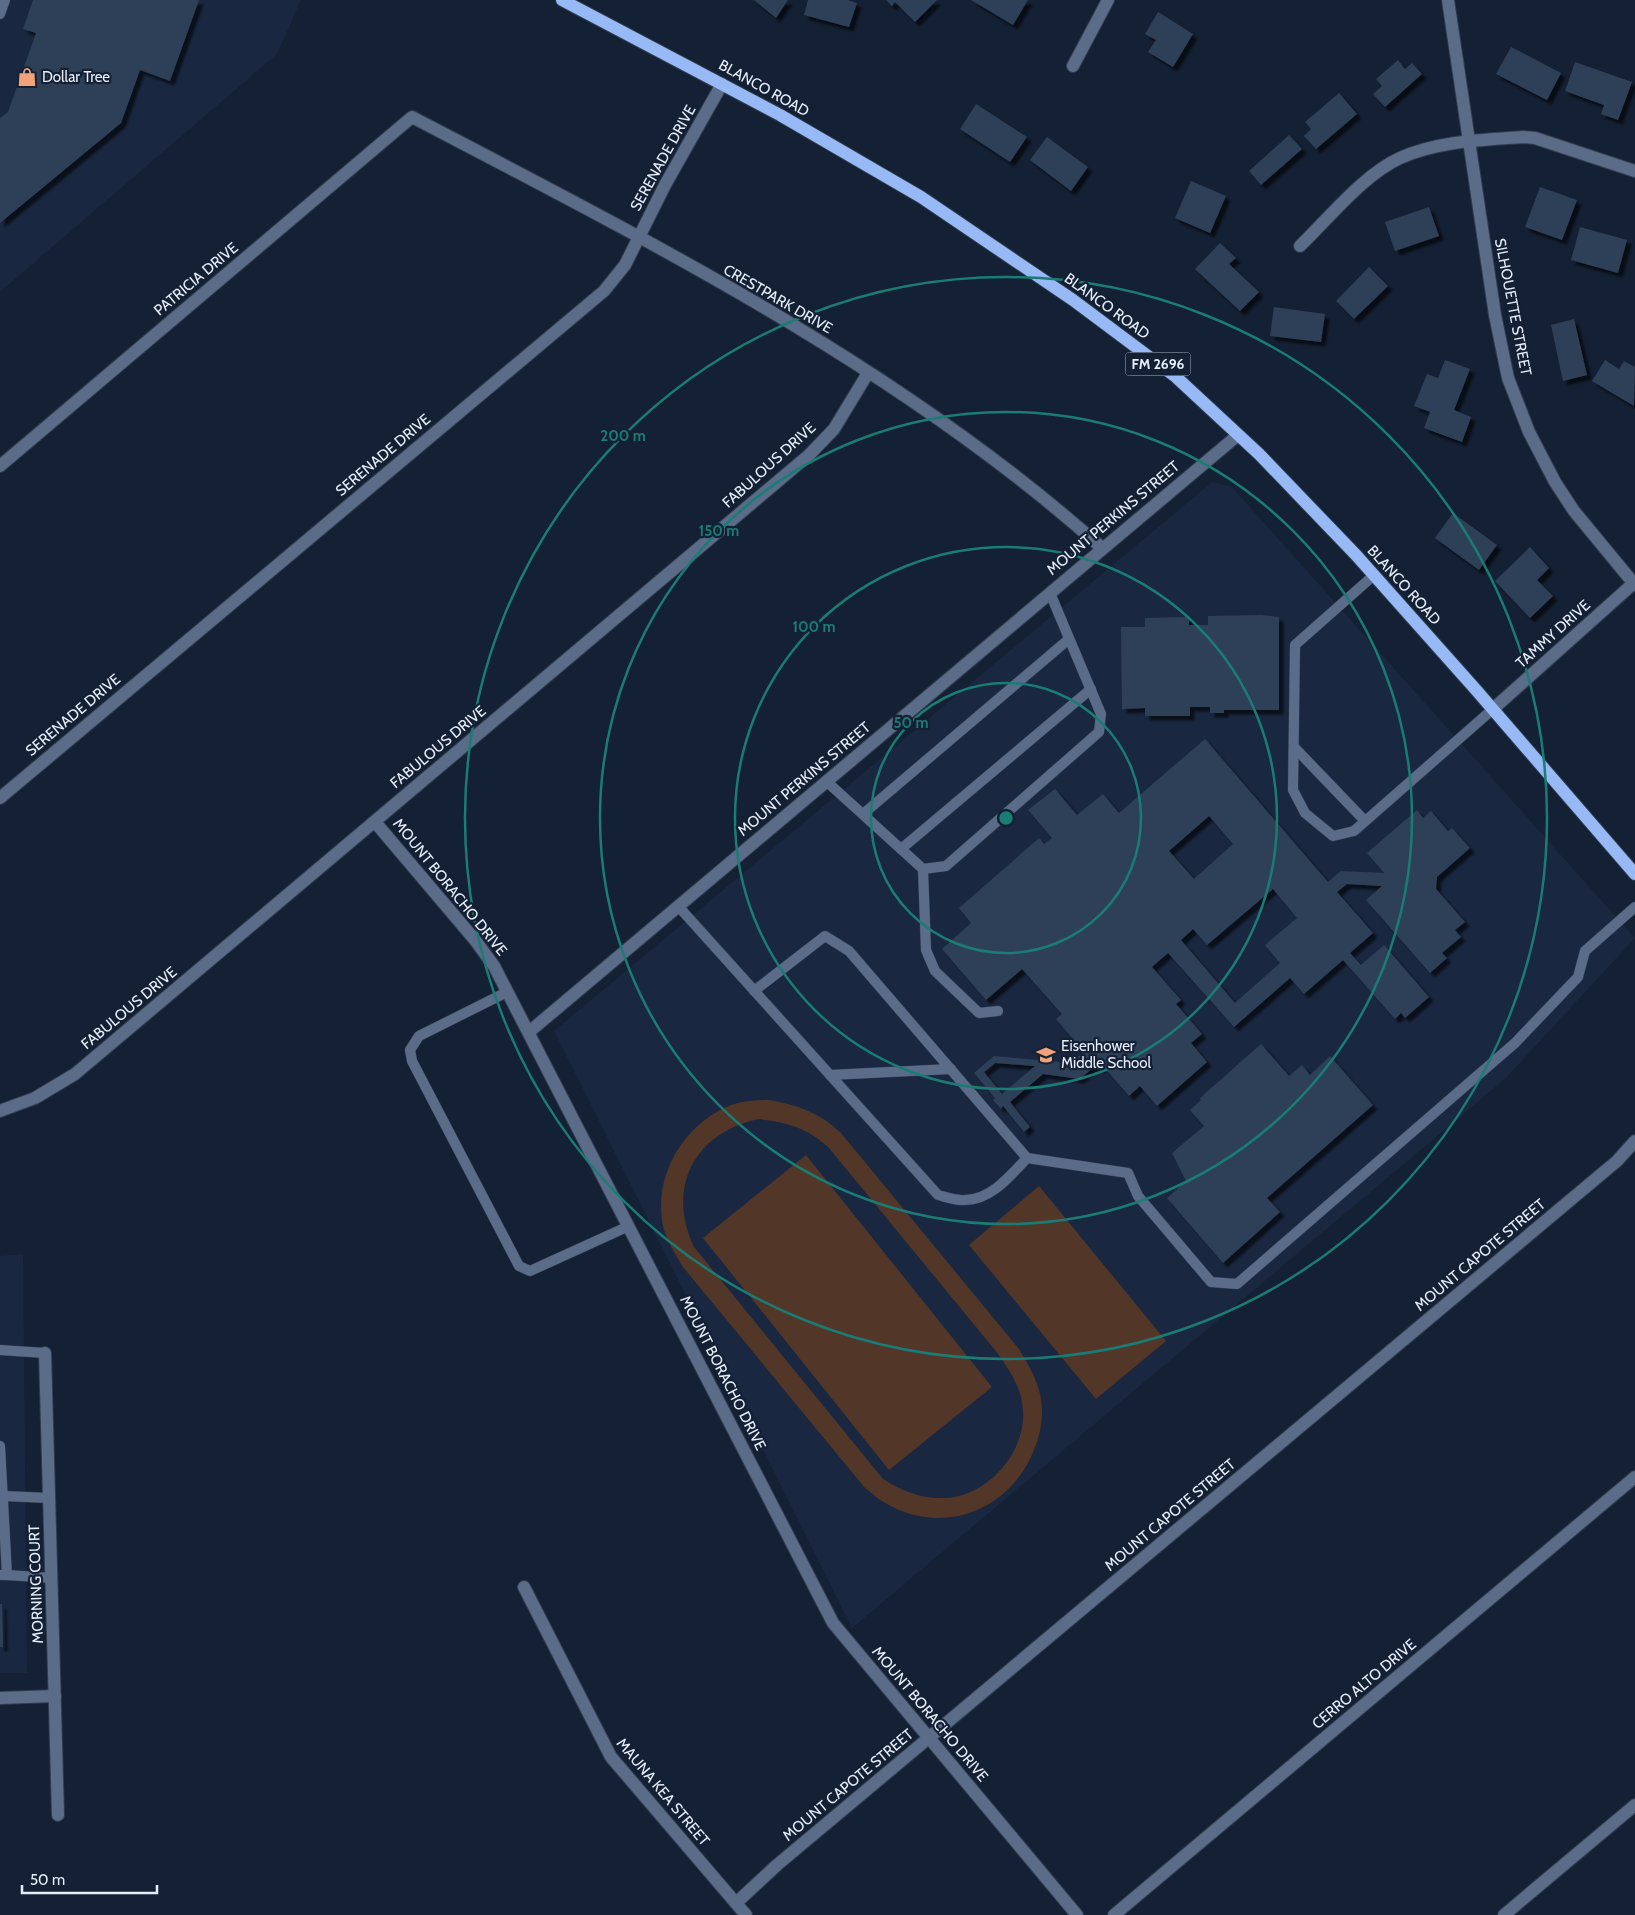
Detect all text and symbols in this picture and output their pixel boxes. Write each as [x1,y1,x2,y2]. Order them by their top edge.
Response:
street label: BLANCO ROAD [716,56,813,120]
shop icon: Dollar Tree [16,66,38,88]
place label: Dollar Tree [42,68,110,86]
street label: SERENADE DRIVE [627,102,699,214]
street label: SILHOUETTE STREET [1491,237,1535,377]
street label: PATRICIA DRIVE [150,239,242,319]
street label: CRESTPARK DRIVE [720,261,836,337]
street label: BLANCO ROAD [1061,269,1153,343]
road number: FM 2696 [1126,352,1190,376]
street label: SERENADE DRIVE [332,410,434,500]
street label: FABULOUS DRIVE [719,418,819,512]
text: 200 m [600,427,646,445]
street label: MOUNT PERKINS STREET [1043,457,1183,579]
text: 150 m [699,522,739,540]
street label: BLANCO ROAD [1364,542,1444,629]
street label: TAMMY DRIVE [1512,596,1594,672]
text: 100 m [792,618,836,636]
street label: SERENADE DRIVE [22,670,124,760]
street label: FABULOUS DRIVE [387,702,489,792]
text: 50 m [893,714,929,732]
street label: MOUNT PERKINS STREET [734,718,874,840]
centre of rings [997,809,1015,827]
street label: MOUNT BORACHO DRIVE [389,815,511,959]
street label: FABULOUS DRIVE [78,963,180,1053]
place label: Eisenhower Middle School [1061,1037,1152,1072]
school or university icon: Eisenhower Middle School [1035,1044,1057,1066]
street label: MOUNT CAPOTE STREET [1411,1195,1549,1315]
street label: MOUNT BORACHO DRIVE [676,1293,770,1453]
street label: MOUNT CAPOTE STREET [1101,1455,1239,1575]
street label: MORNING COURT [25,1524,47,1644]
street label: CERRO ALTO DRIVE [1308,1635,1420,1733]
street label: MOUNT BORACHO DRIVE [868,1643,992,1785]
street label: MOUNT CAPOTE STREET [779,1725,917,1845]
street label: MAUNA KEA STREET [613,1734,713,1850]
scale bar [22,1862,158,1894]
text: 50 m [30,1871,65,1889]

